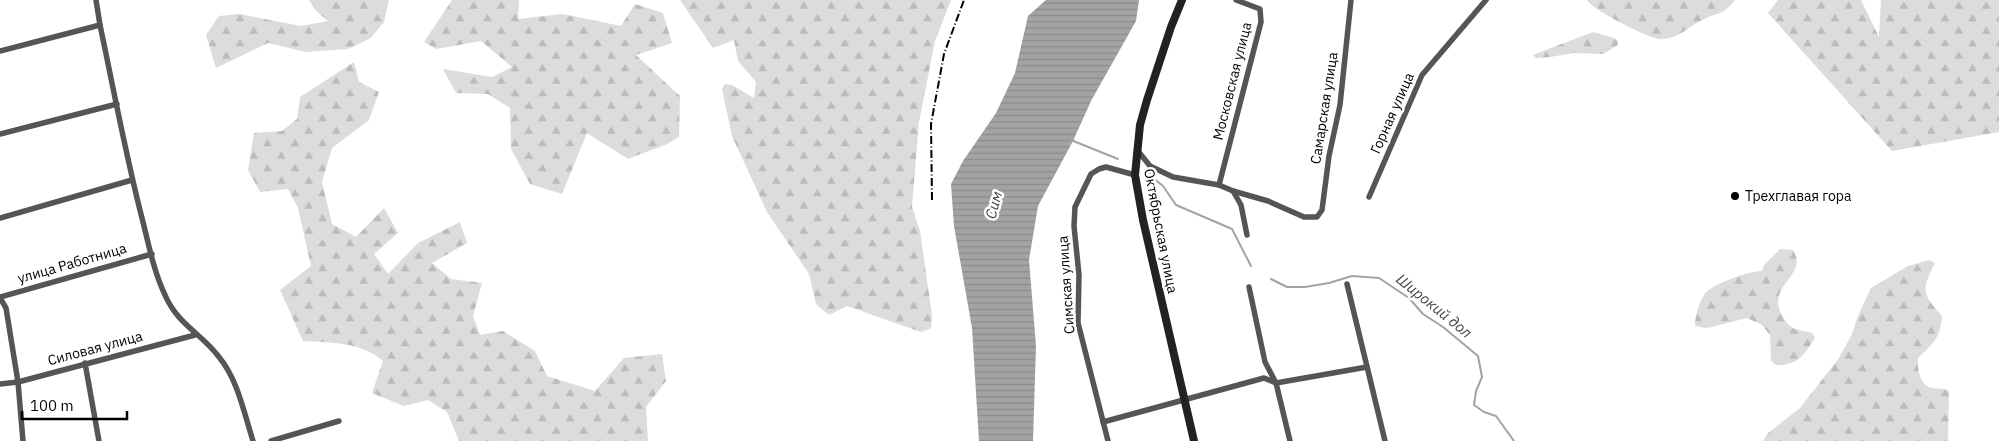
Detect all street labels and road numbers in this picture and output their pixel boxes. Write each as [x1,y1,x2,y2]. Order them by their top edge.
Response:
street label: Московская улица [1209,20,1255,142]
street label: Самарская улица [1306,50,1342,165]
street label: Горная улица [1366,69,1418,156]
street label: Октябрьская улица [1140,167,1182,295]
street label: Симская улица [1054,235,1078,335]
street label: улица Работница [15,239,129,287]
street label: Силовая улица [46,327,145,369]

